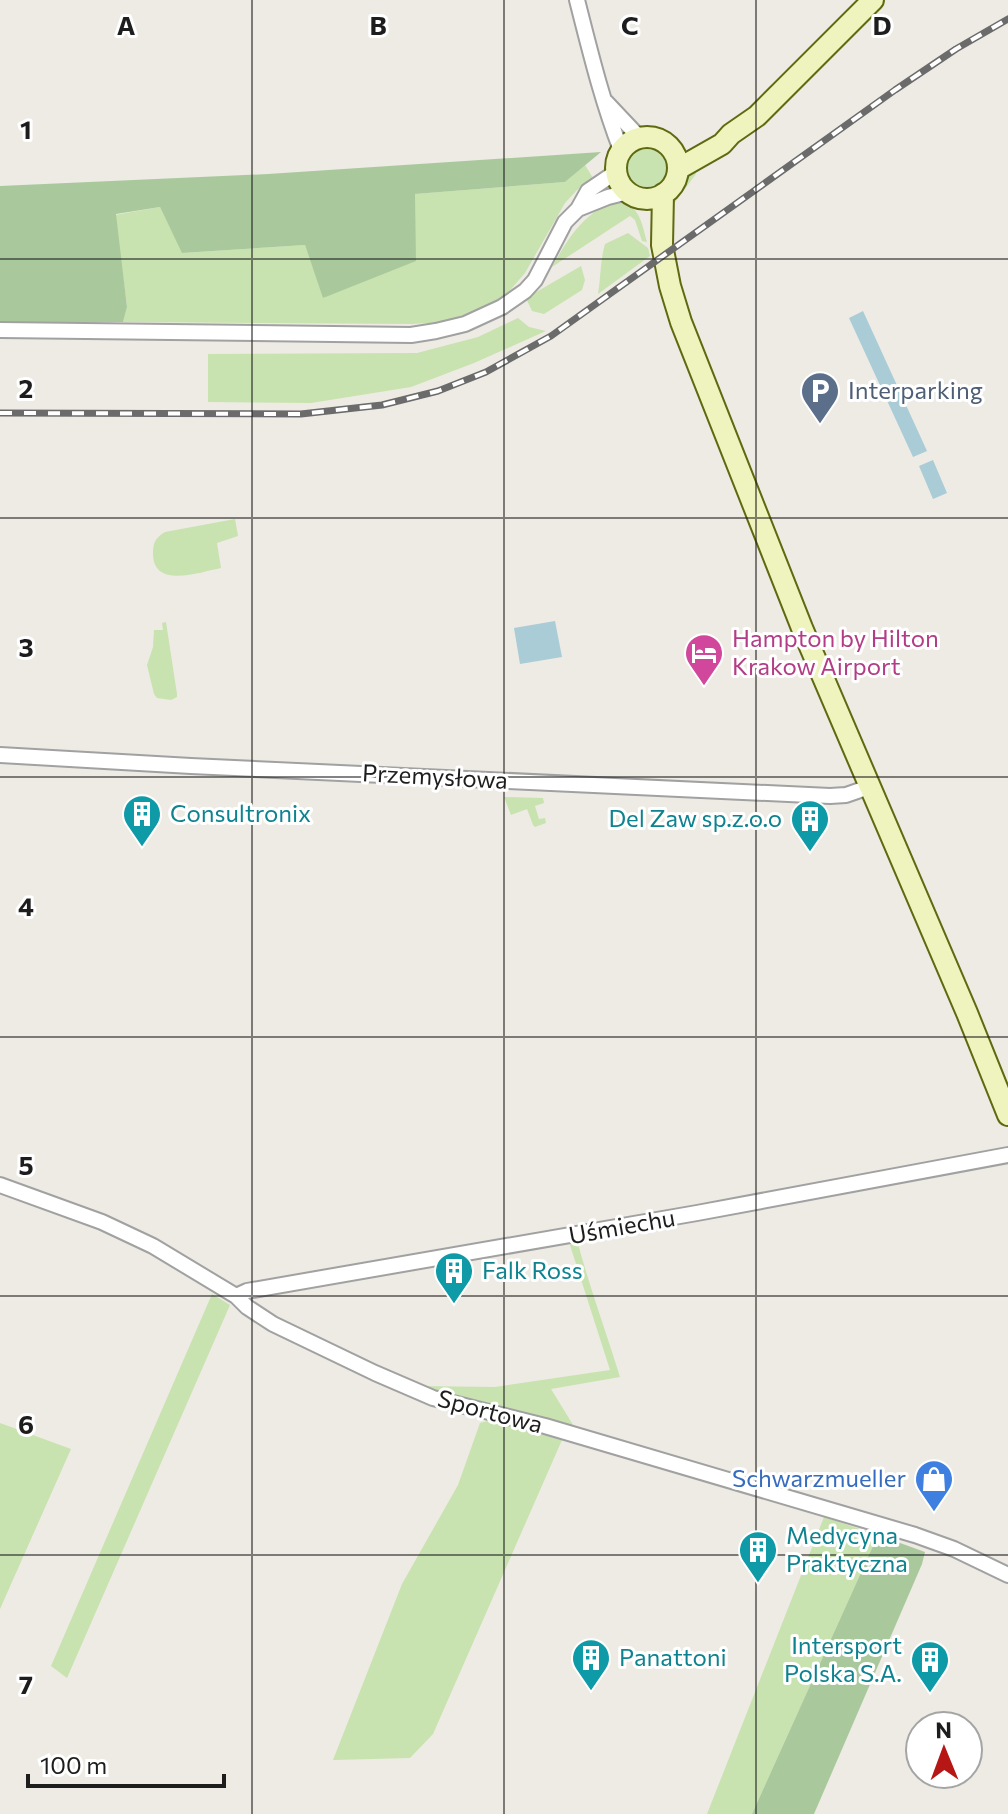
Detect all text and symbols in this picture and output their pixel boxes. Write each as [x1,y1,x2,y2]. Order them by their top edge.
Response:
text: A [117,9,136,40]
text: B [369,9,387,40]
text: C [621,9,639,40]
text: D [872,9,892,40]
text: 1 [20,113,32,144]
parking icon: Interparking [799,370,841,425]
text: 2 [19,372,33,403]
place label: Interparking [848,375,983,404]
place label: Hampton by Hilton Krakow Airport [732,623,939,680]
text: 3 [18,631,34,662]
hotel icon: Hampton by Hilton Krakow Airport [683,632,725,687]
street label: Przemysłowa [362,757,509,794]
building icon: Consultronix [121,793,163,848]
place label: Consultronix [170,798,311,827]
building icon: Del Zaw sp.z.o.o [789,798,831,853]
place label: Del Zaw sp.z.o.o [608,803,782,832]
text: 4 [18,890,34,921]
text: 5 [18,1149,34,1180]
street label: Uśmiechu [566,1202,677,1249]
building icon: Falk Ross [433,1250,475,1305]
place label: Falk Ross [482,1255,583,1284]
street label: Sportowa [435,1383,546,1438]
text: 6 [18,1408,34,1439]
shop icon: Schwarzmueller [913,1458,955,1513]
place label: Schwarzmueller [732,1463,906,1492]
place label: Medycyna Praktyczna [786,1520,908,1577]
building icon: Medycyna Praktyczna [737,1529,779,1584]
place label: Intersport Polska S.A. [784,1630,902,1687]
building icon: Panattoni [570,1637,612,1692]
building icon: Intersport Polska S.A. [909,1639,951,1694]
place label: Panattoni [619,1642,727,1671]
text: 7 [19,1668,33,1699]
north arrow [904,1710,984,1790]
text: N [935,1716,952,1743]
scale bar [28,1738,224,1788]
text: 100 m [40,1750,107,1779]

